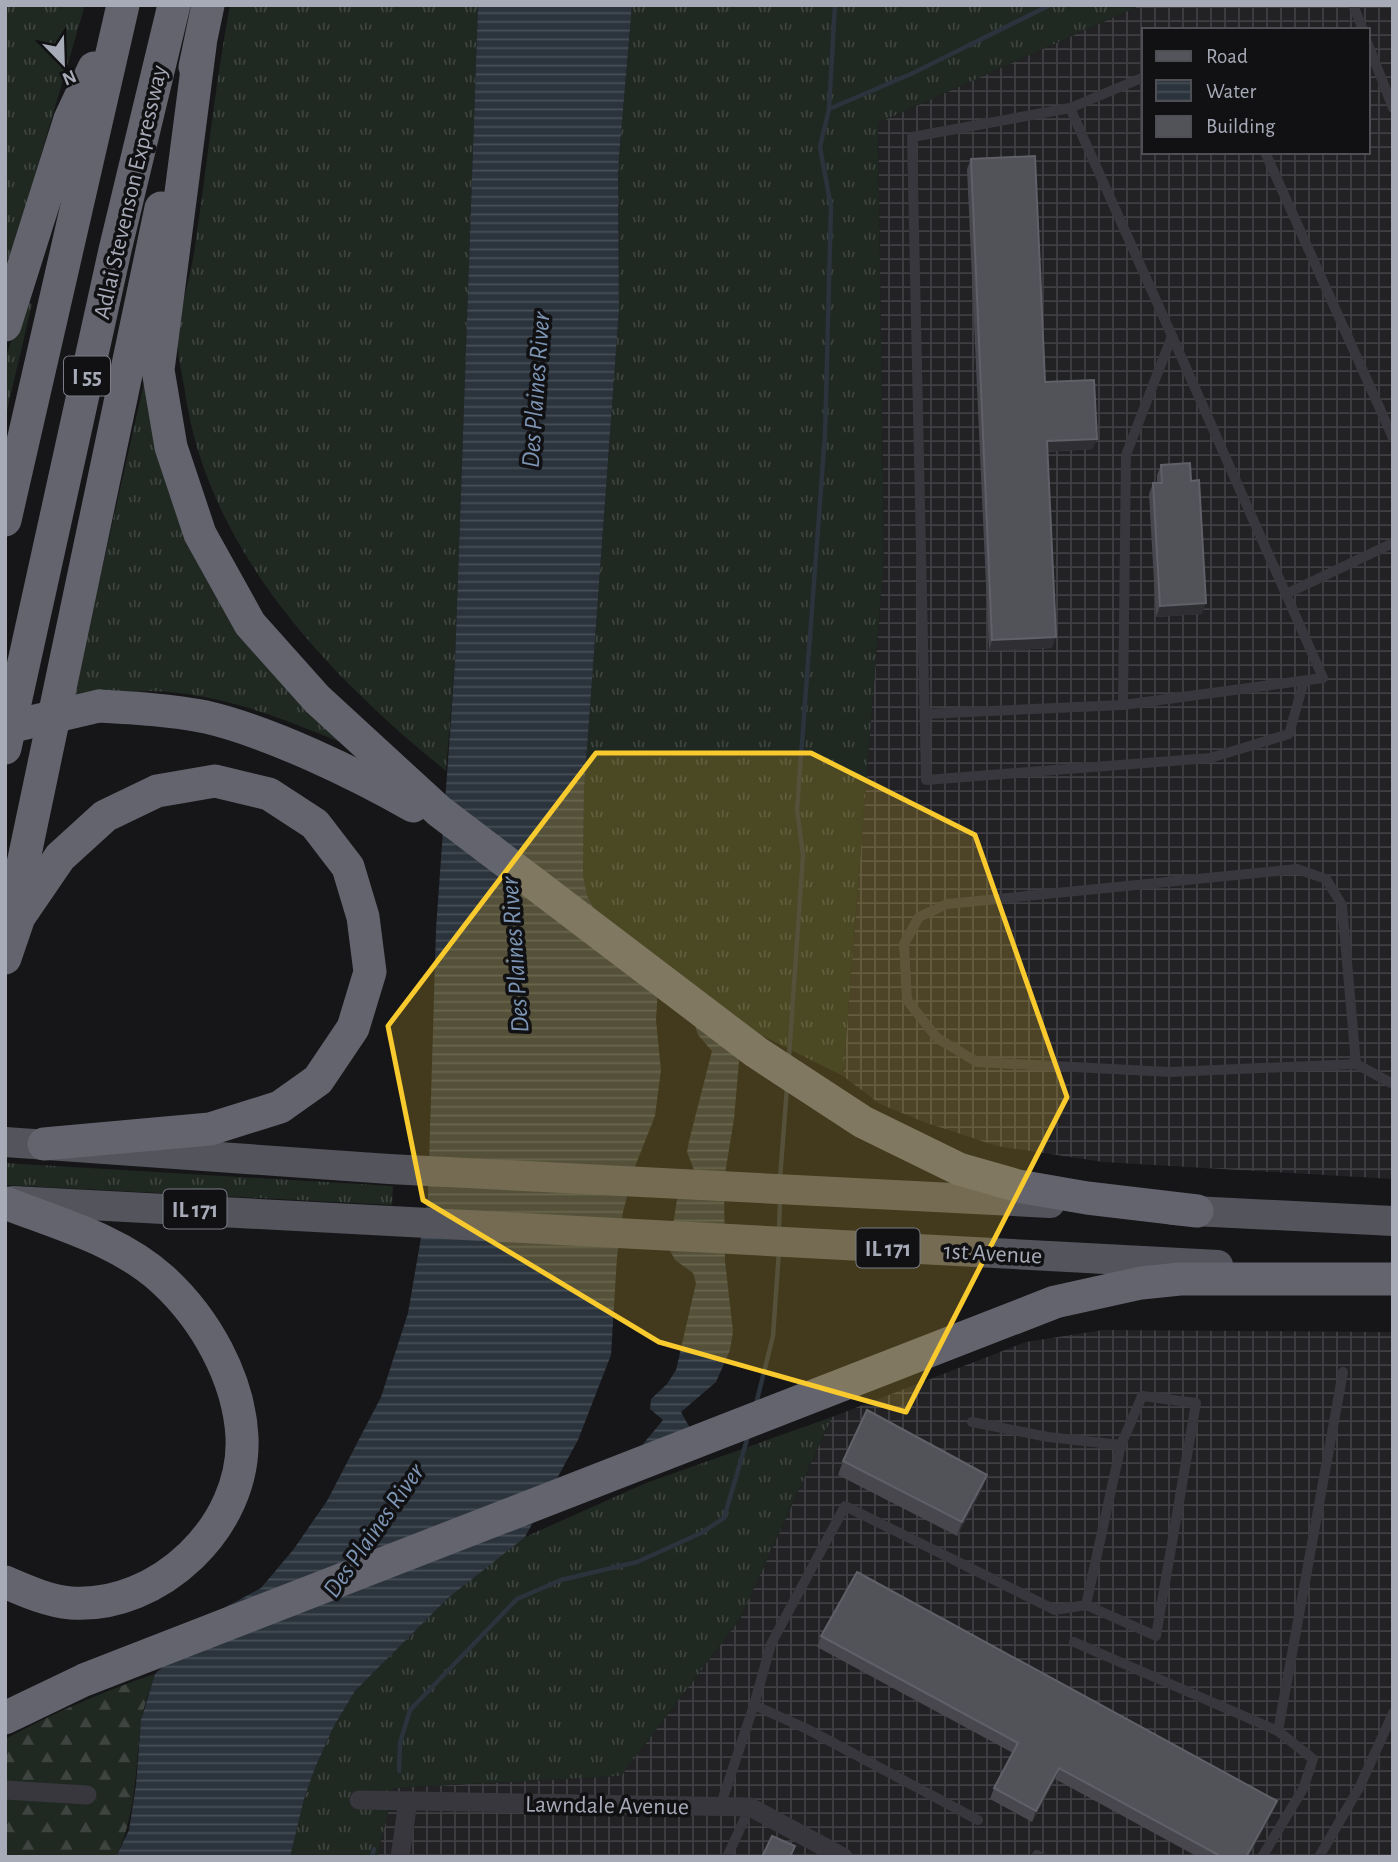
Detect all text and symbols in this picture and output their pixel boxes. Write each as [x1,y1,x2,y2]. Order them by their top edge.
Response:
north arrow [28,28,98,98]
legend [1142,28,1370,154]
text: Road [1206,46,1248,67]
street label: Adlai Stevenson Expressway [90,63,172,321]
text: N [59,66,79,89]
text: Water [1206,81,1256,102]
text: Building [1206,116,1276,137]
water label: Des Plaines River [518,310,555,469]
road number: I 55 [64,356,110,396]
water label: Des Plaines River [496,874,533,1034]
road number: IL 171 [164,1190,227,1228]
road number: IL 171 [856,1228,920,1268]
street label: 1st Avenue [943,1239,1043,1269]
water label: Des Plaines River [318,1458,430,1602]
street label: Lawndale Avenue [525,1793,689,1819]

